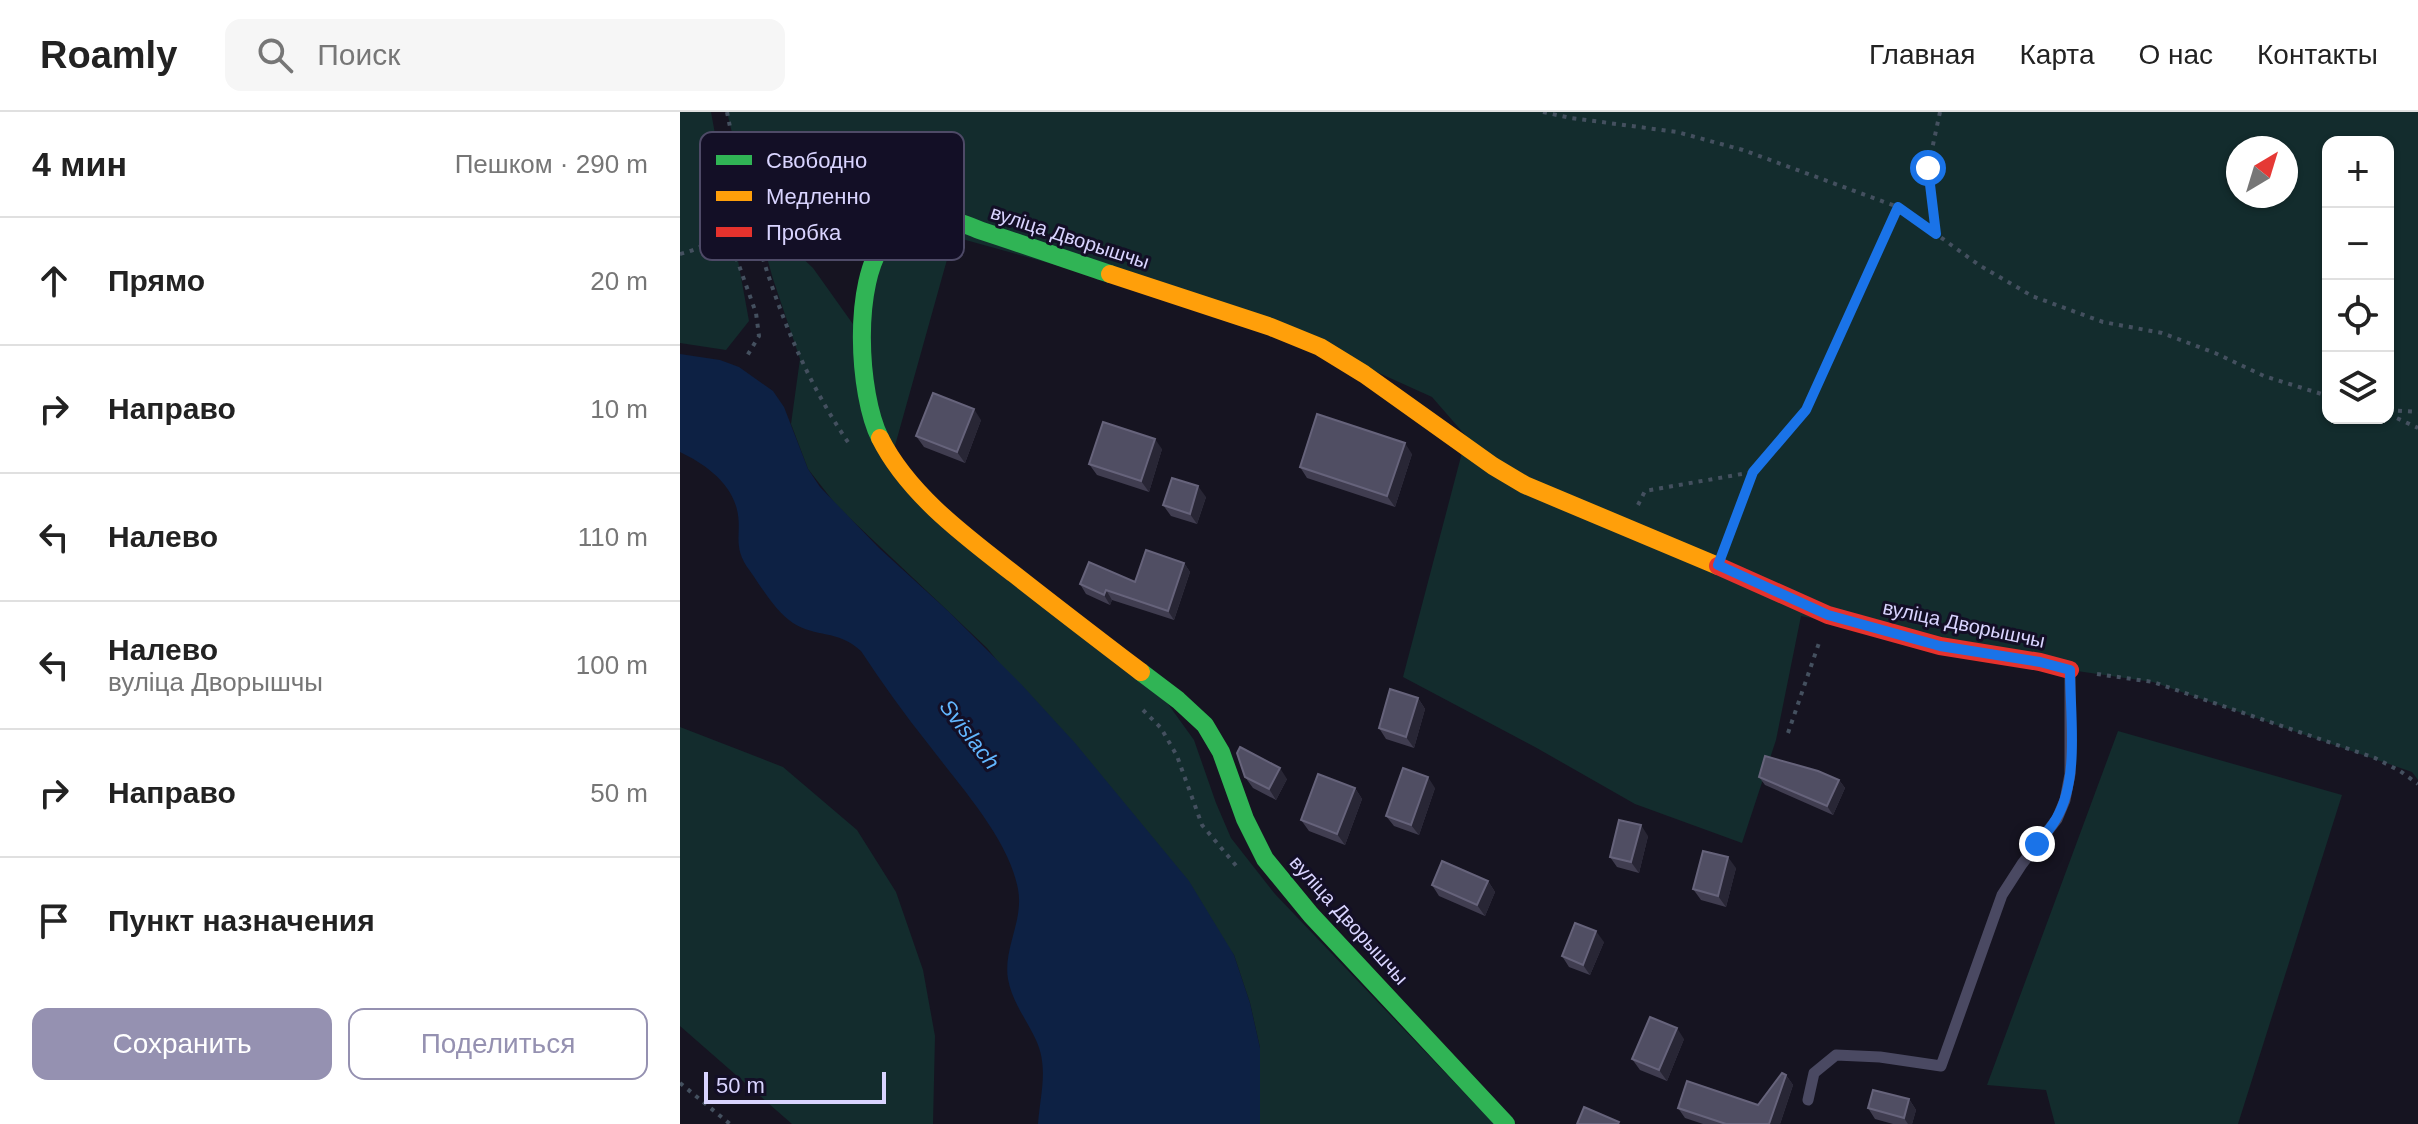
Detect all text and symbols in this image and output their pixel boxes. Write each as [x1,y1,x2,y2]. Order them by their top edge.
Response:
search box [225,19,785,91]
icon: search [253,33,297,77]
text: Roamly [40,34,177,76]
text: Поиск [317,38,400,71]
text: Главная [1869,39,1976,70]
text: Карта [2020,39,2094,70]
text: О нас [2138,39,2213,70]
text: Контакты [2257,39,2378,70]
legend [700,132,964,260]
north arrow [2226,136,2298,208]
map controls [2322,136,2394,424]
button: + [2322,136,2394,208]
text: 4 мин [32,145,127,183]
text: Свободно [766,148,867,173]
text: Пешком · 290 m [455,149,648,179]
route start [1910,150,1946,186]
text: Медленно [766,184,871,209]
street label: вуліца Дворышчы [988,201,1152,273]
button: − [2322,208,2394,280]
text: Пробка [766,220,842,245]
icon: ahead [32,259,76,303]
text: Прямо [108,264,205,297]
text: 20 m [590,266,648,296]
button: locate [2322,280,2394,352]
button: layers [2322,352,2394,424]
icon: right [32,387,76,431]
text: Направо [108,392,236,425]
text: 10 m [590,394,648,424]
icon: left [32,515,76,559]
text: Налево [108,520,218,553]
text: 110 m [578,522,648,552]
street label: вуліца Дворышчы [1881,596,2047,652]
text: Налево [108,633,218,666]
icon: left [32,643,76,687]
text: 100 m [576,650,648,680]
text: вуліца Дворышчы [108,667,323,697]
water label: Svislach [935,694,1005,774]
icon: right [32,771,76,815]
text: Направо [108,776,236,809]
text: 50 m [590,778,648,808]
route end [2019,826,2055,862]
street label: вуліца Дворышчы [1285,851,1413,989]
icon: arrive [32,899,76,943]
text: Пункт назначения [108,904,375,937]
button: Сохранить [32,1008,332,1080]
button: Поделиться [348,1008,648,1080]
scale bar [704,1068,886,1104]
text: 50 m [716,1073,765,1098]

